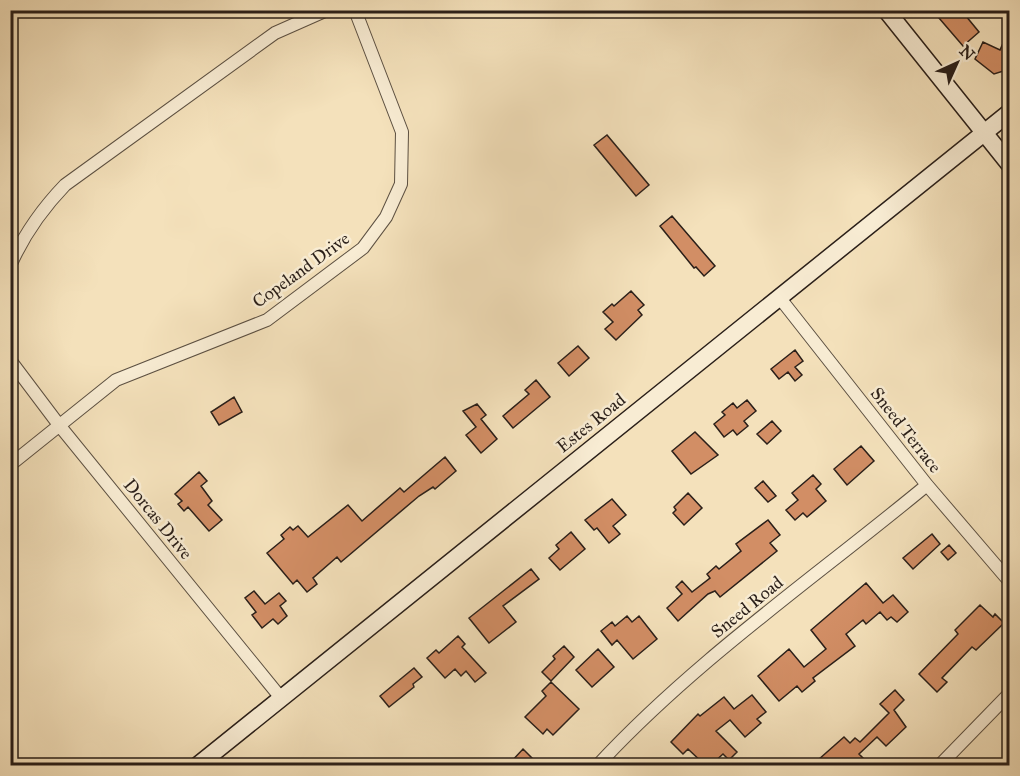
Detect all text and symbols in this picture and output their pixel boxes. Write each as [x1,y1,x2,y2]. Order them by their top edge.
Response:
north arrow [927,33,987,93]
text: N [956,41,979,65]
street label: Copeland Drive [248,227,354,313]
street label: Sneed Terrace [866,383,946,477]
street label: Estes Road [552,389,630,457]
street label: Dorcas Drive [119,474,197,564]
street label: Sneed Road [707,571,787,643]

